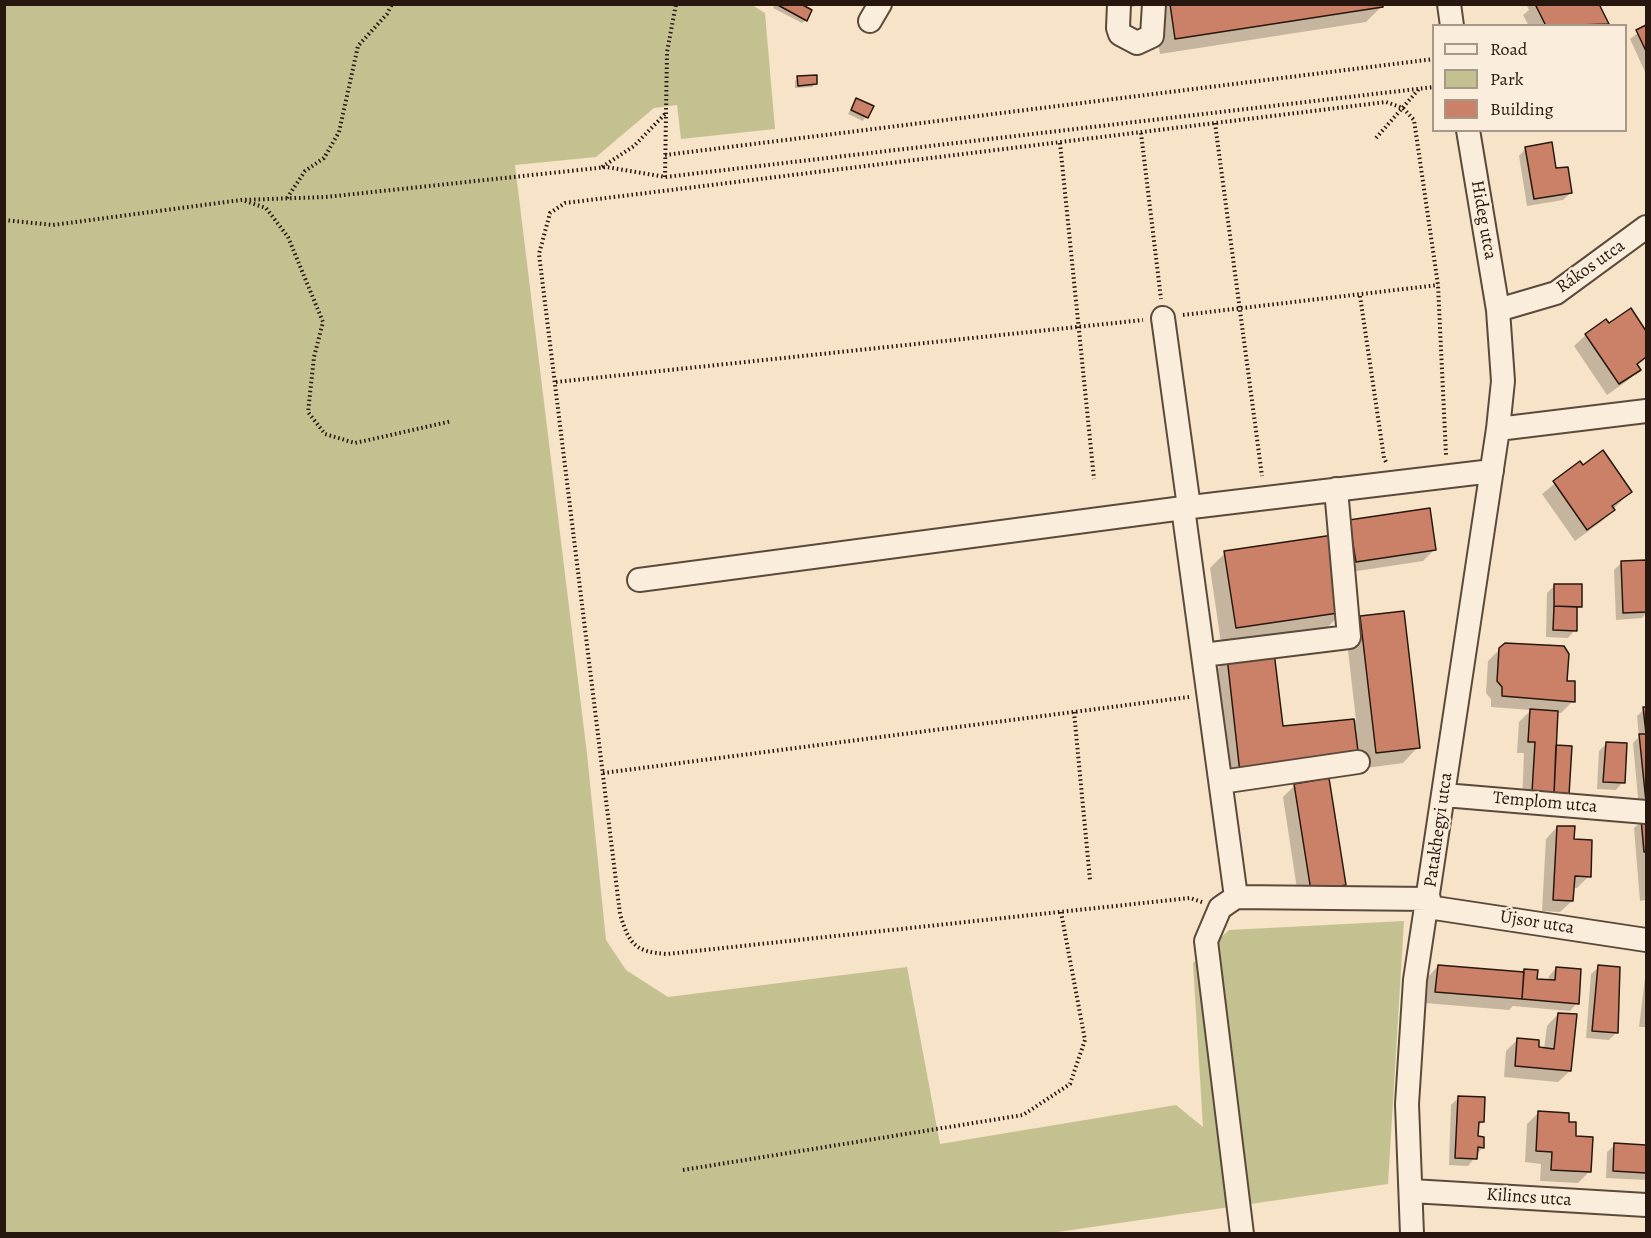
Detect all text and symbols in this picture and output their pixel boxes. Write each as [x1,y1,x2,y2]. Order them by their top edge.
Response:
legend [1432,24,1627,132]
text: Road [1490,37,1527,61]
text: Park [1490,67,1524,91]
text: Building [1490,97,1554,121]
street label: Hideg utca [1465,179,1501,261]
street label: Rákos utca [1552,236,1630,298]
street label: Patakhegyi utca [1420,771,1458,889]
street label: Templom utca [1492,788,1598,818]
street label: Újsor utca [1498,906,1576,940]
street label: Kilincs utca [1486,1184,1572,1212]

